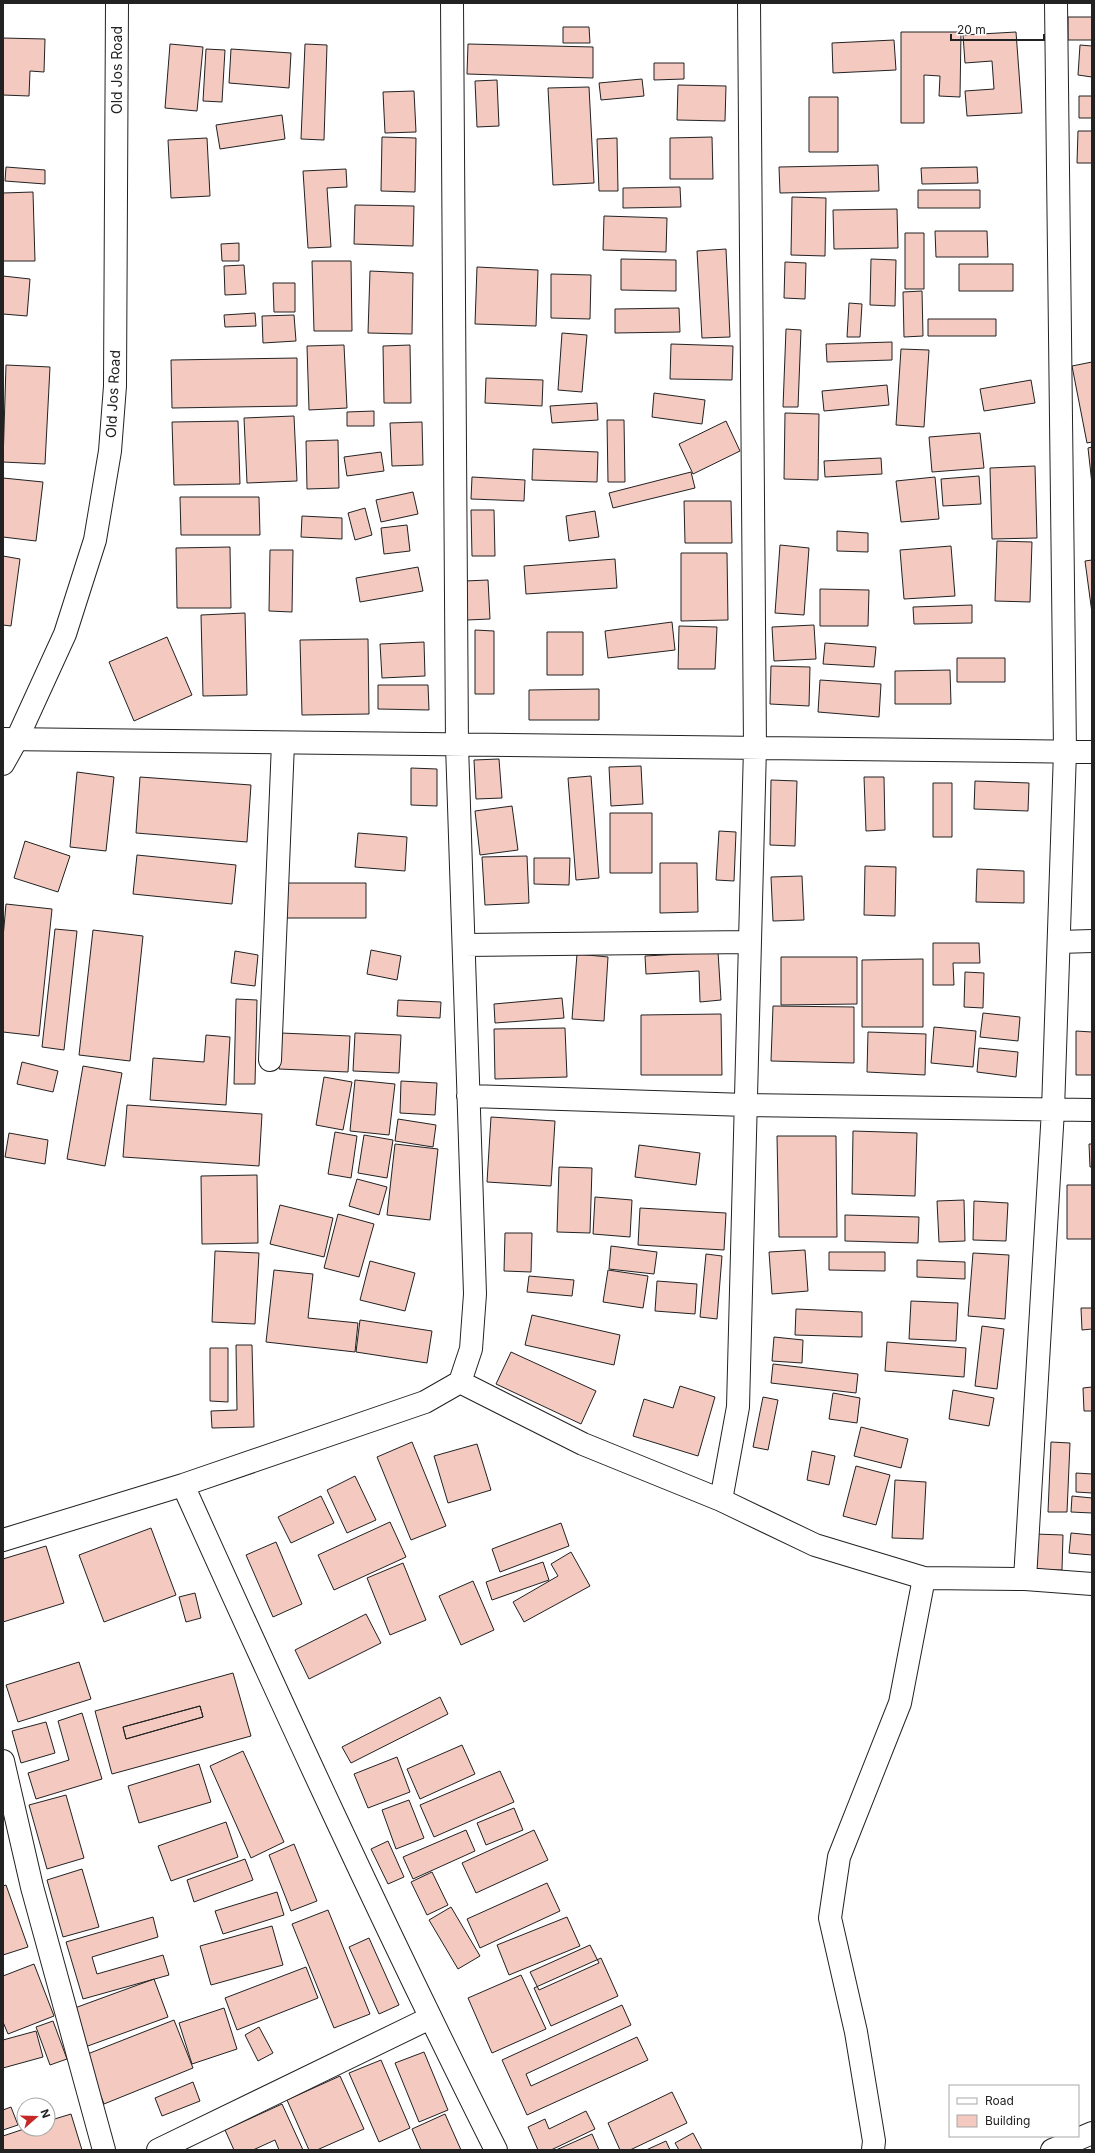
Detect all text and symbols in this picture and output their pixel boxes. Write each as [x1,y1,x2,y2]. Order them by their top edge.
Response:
scale bar [951,16,1044,42]
text: 20 m [957,22,986,37]
street label: Old Jos Road [108,26,125,114]
street label: Old Jos Road [102,350,123,438]
legend [949,2085,1079,2137]
text: Road [985,2093,1014,2108]
north arrow [16,2097,56,2137]
text: N [37,2107,53,2120]
text: Building [985,2113,1030,2128]

